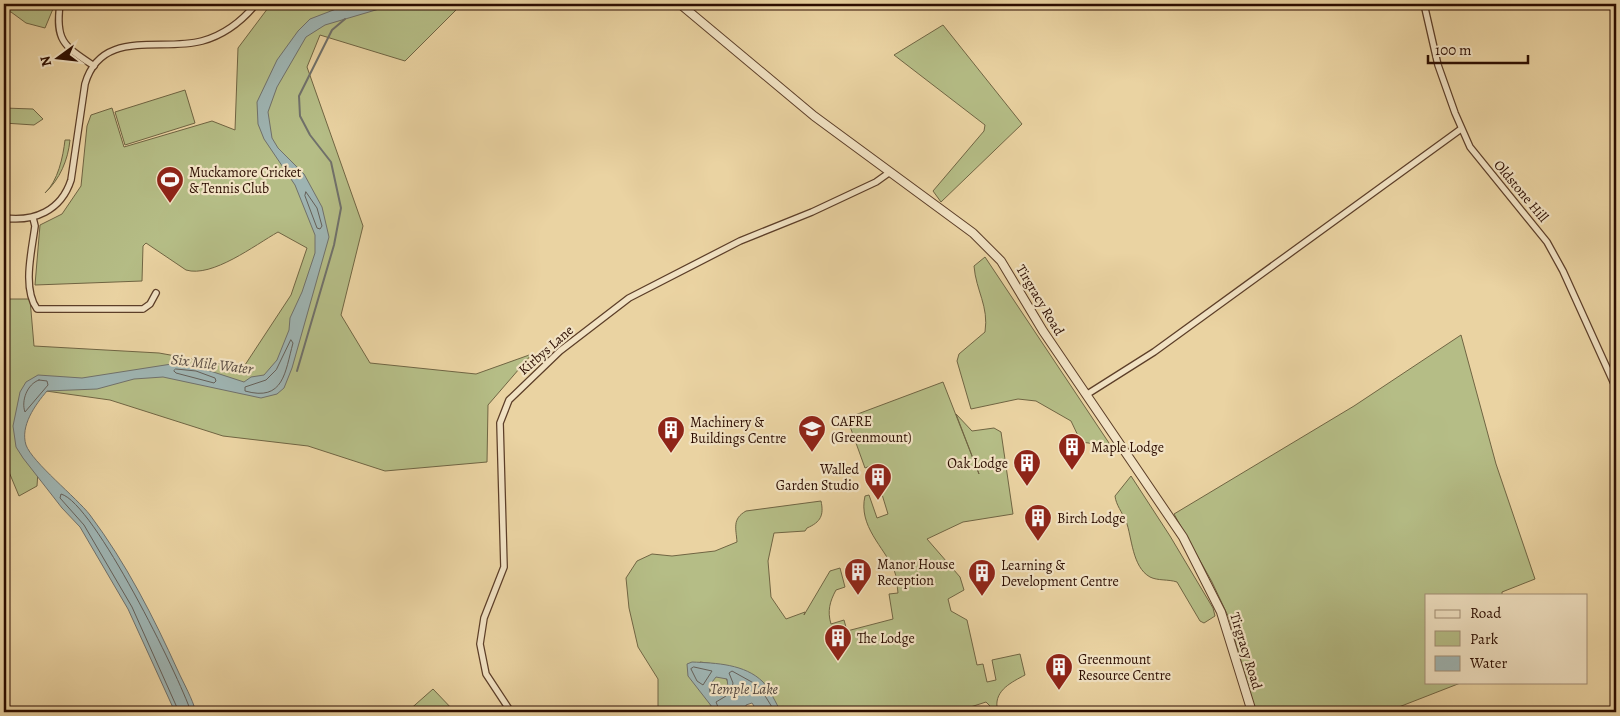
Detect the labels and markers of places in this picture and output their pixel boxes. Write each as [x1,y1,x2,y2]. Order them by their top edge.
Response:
place label: Muckamore Cricket & Tennis Club [189,163,302,198]
sports icon: Muckamore Cricket & Tennis Club [155,165,185,204]
place label: CAFRE (Greenmount) [831,412,912,447]
place label: Machinery & Buildings Centre [690,413,786,448]
school or university icon: CAFRE (Greenmount) [797,414,827,453]
building icon: Machinery & Buildings Centre [656,415,686,454]
building icon: Maple Lodge [1057,432,1087,471]
place label: Maple Lodge [1091,438,1164,457]
building icon: Oak Lodge [1012,448,1042,487]
place label: Oak Lodge [947,454,1008,473]
place label: Walled Garden Studio [776,460,859,495]
building icon: Walled Garden Studio [863,462,893,501]
building icon: Birch Lodge [1023,503,1053,542]
place label: Birch Lodge [1057,509,1125,528]
place label: Manor House Reception [877,555,955,590]
place label: Learning & Development Centre [1001,556,1119,591]
building icon: Manor House Reception [843,557,873,596]
building icon: Learning & Development Centre [967,558,997,597]
building icon: The Lodge [823,623,853,662]
place label: The Lodge [857,629,915,648]
place label: Greenmount Resource Centre [1078,650,1171,685]
building icon: Greenmount Resource Centre [1044,652,1074,691]

